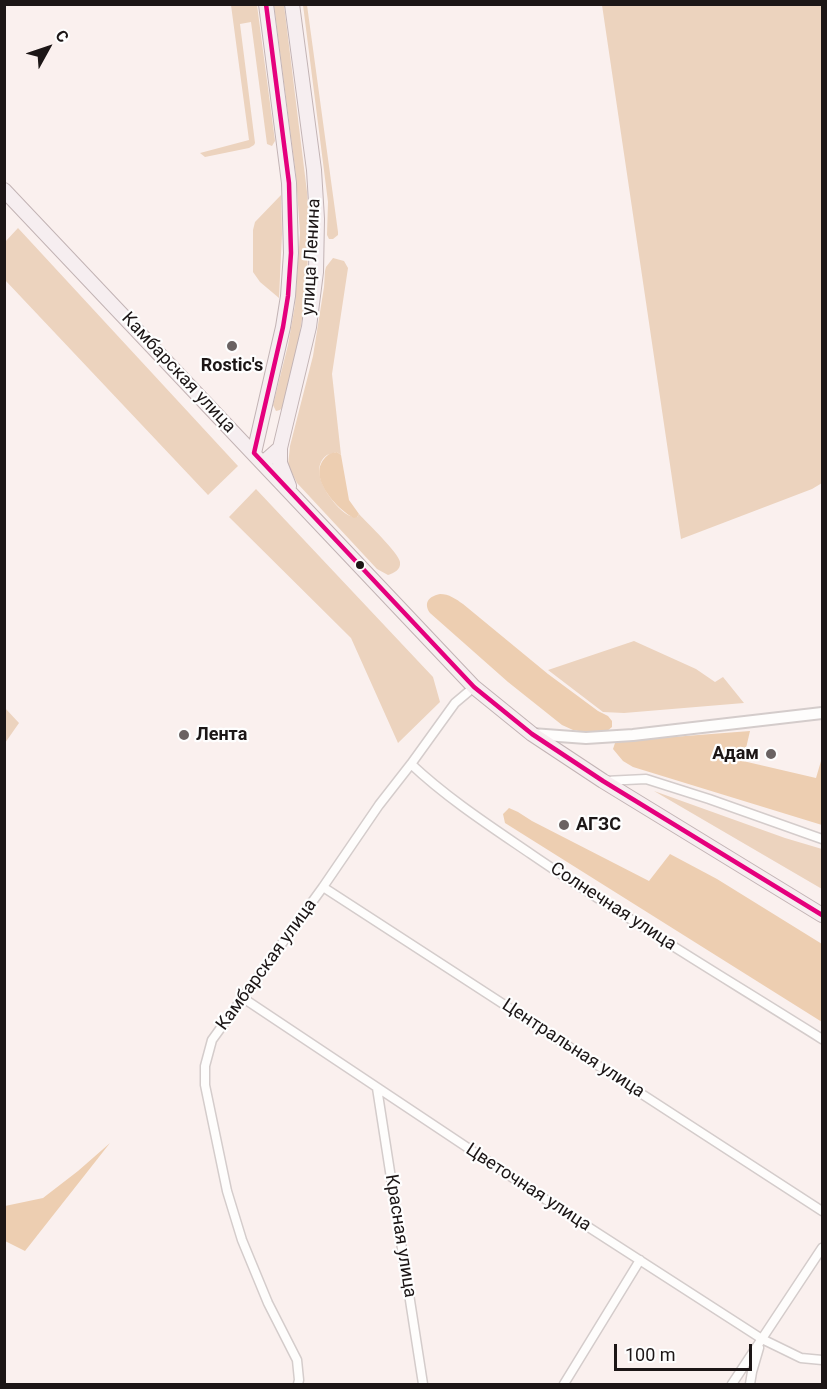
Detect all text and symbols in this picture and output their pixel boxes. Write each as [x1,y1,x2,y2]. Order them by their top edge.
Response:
north arrow [18,18,78,78]
text: С [52,26,73,46]
street label: улица Ленина [298,198,326,316]
street label: Камбарская улица [116,308,240,438]
marker: Rostic's [225,339,239,353]
place label: Rostic's [201,355,263,377]
unlabelled marker [354,559,366,571]
place label: Лента [196,724,247,746]
marker: Лента [177,728,191,742]
place label: Адам [712,743,759,765]
marker: Адам [764,747,778,761]
place label: АГЗС [576,814,621,836]
marker: АГЗС [557,818,571,832]
street label: Солнечная улица [546,858,680,956]
street label: Камбарская улица [212,895,322,1035]
street label: Центральная улица [498,995,648,1103]
street label: Цветочная улица [461,1139,595,1237]
street label: Красная улица [380,1173,420,1299]
scale bar [617,1332,755,1370]
text: 100 m [625,1344,676,1365]

